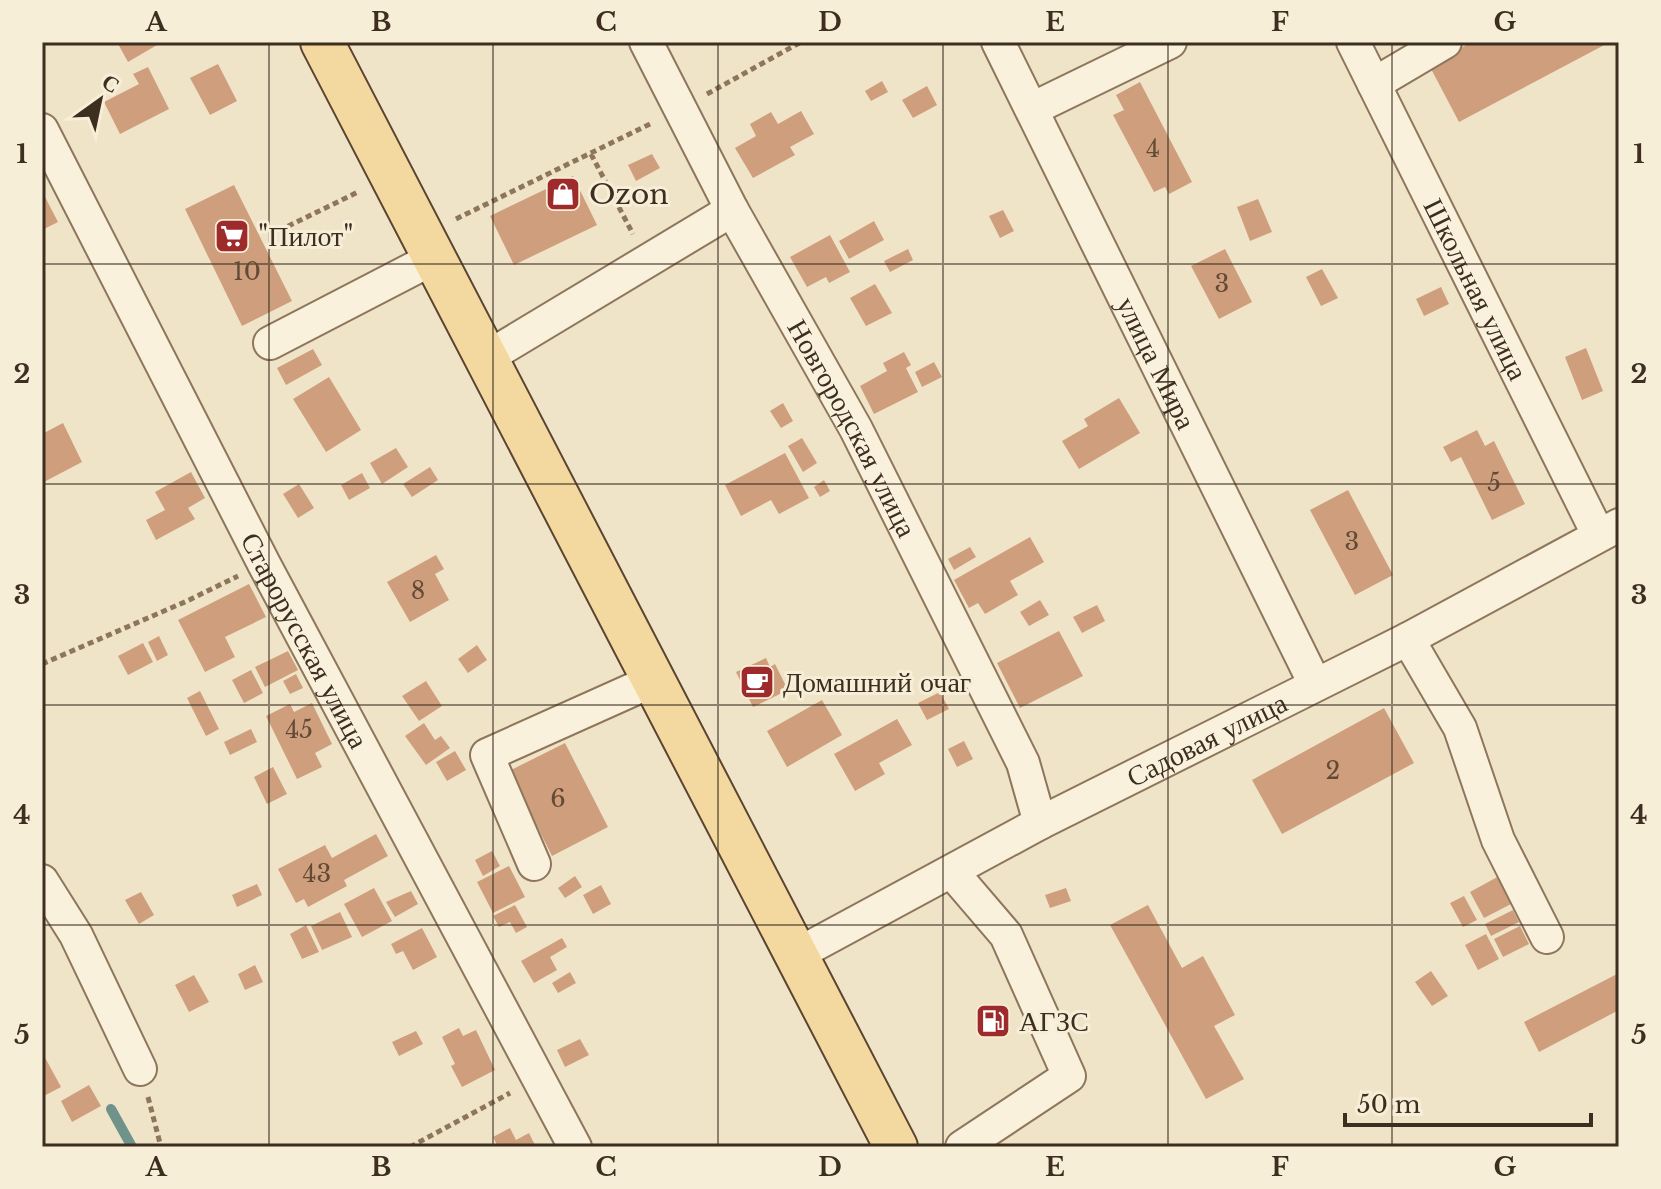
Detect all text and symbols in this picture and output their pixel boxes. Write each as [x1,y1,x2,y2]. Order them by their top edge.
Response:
text: A [144,6,167,38]
text: B [371,6,391,38]
text: C [595,6,617,38]
text: D [818,6,842,38]
text: E [1045,6,1065,38]
text: F [1271,6,1289,38]
text: G [1494,6,1517,38]
north arrow [60,60,140,140]
text: С [97,68,125,99]
house number: 4 [1146,134,1160,163]
text: 1 [16,138,28,170]
text: 1 [1633,138,1645,170]
shop icon: Ozon [544,175,582,213]
place label: Ozon [589,177,669,212]
street label: Школьная улица [1416,193,1536,386]
supermarket icon: "Пилот" [213,217,251,255]
place label: "Пилот" [258,219,354,254]
house number: 10 [233,257,261,286]
house number: 3 [1215,269,1229,298]
street label: улица Мира [1109,291,1204,436]
street label: Новгородская улица [780,313,924,544]
text: 2 [14,358,30,390]
text: 2 [1631,358,1647,390]
house number: 5 [1487,468,1501,497]
street label: Старорусская улица [233,527,376,755]
house number: 3 [1345,527,1359,556]
house number: 8 [411,576,425,605]
text: 3 [14,579,30,611]
text: 3 [1631,579,1647,611]
cafe icon: Домашний очаг [738,663,776,701]
place label: Домашний очаг [783,665,971,700]
street label: Садовая улица [1121,685,1293,795]
house number: 45 [285,715,313,744]
house number: 2 [1326,756,1340,785]
house number: 6 [550,784,566,813]
text: 4 [13,799,31,831]
text: 4 [1630,799,1648,831]
house number: 43 [303,859,331,888]
fuel station icon: АГЗС [974,1002,1012,1040]
place label: АГЗС [1019,1004,1089,1039]
text: 5 [14,1019,30,1051]
text: 5 [1631,1019,1647,1051]
scale bar [1345,1077,1591,1127]
text: 50 m [1357,1090,1421,1119]
text: A [144,1151,167,1183]
text: B [371,1151,391,1183]
text: C [595,1151,617,1183]
text: D [818,1151,842,1183]
text: E [1045,1151,1065,1183]
text: F [1271,1151,1289,1183]
text: G [1494,1151,1517,1183]

